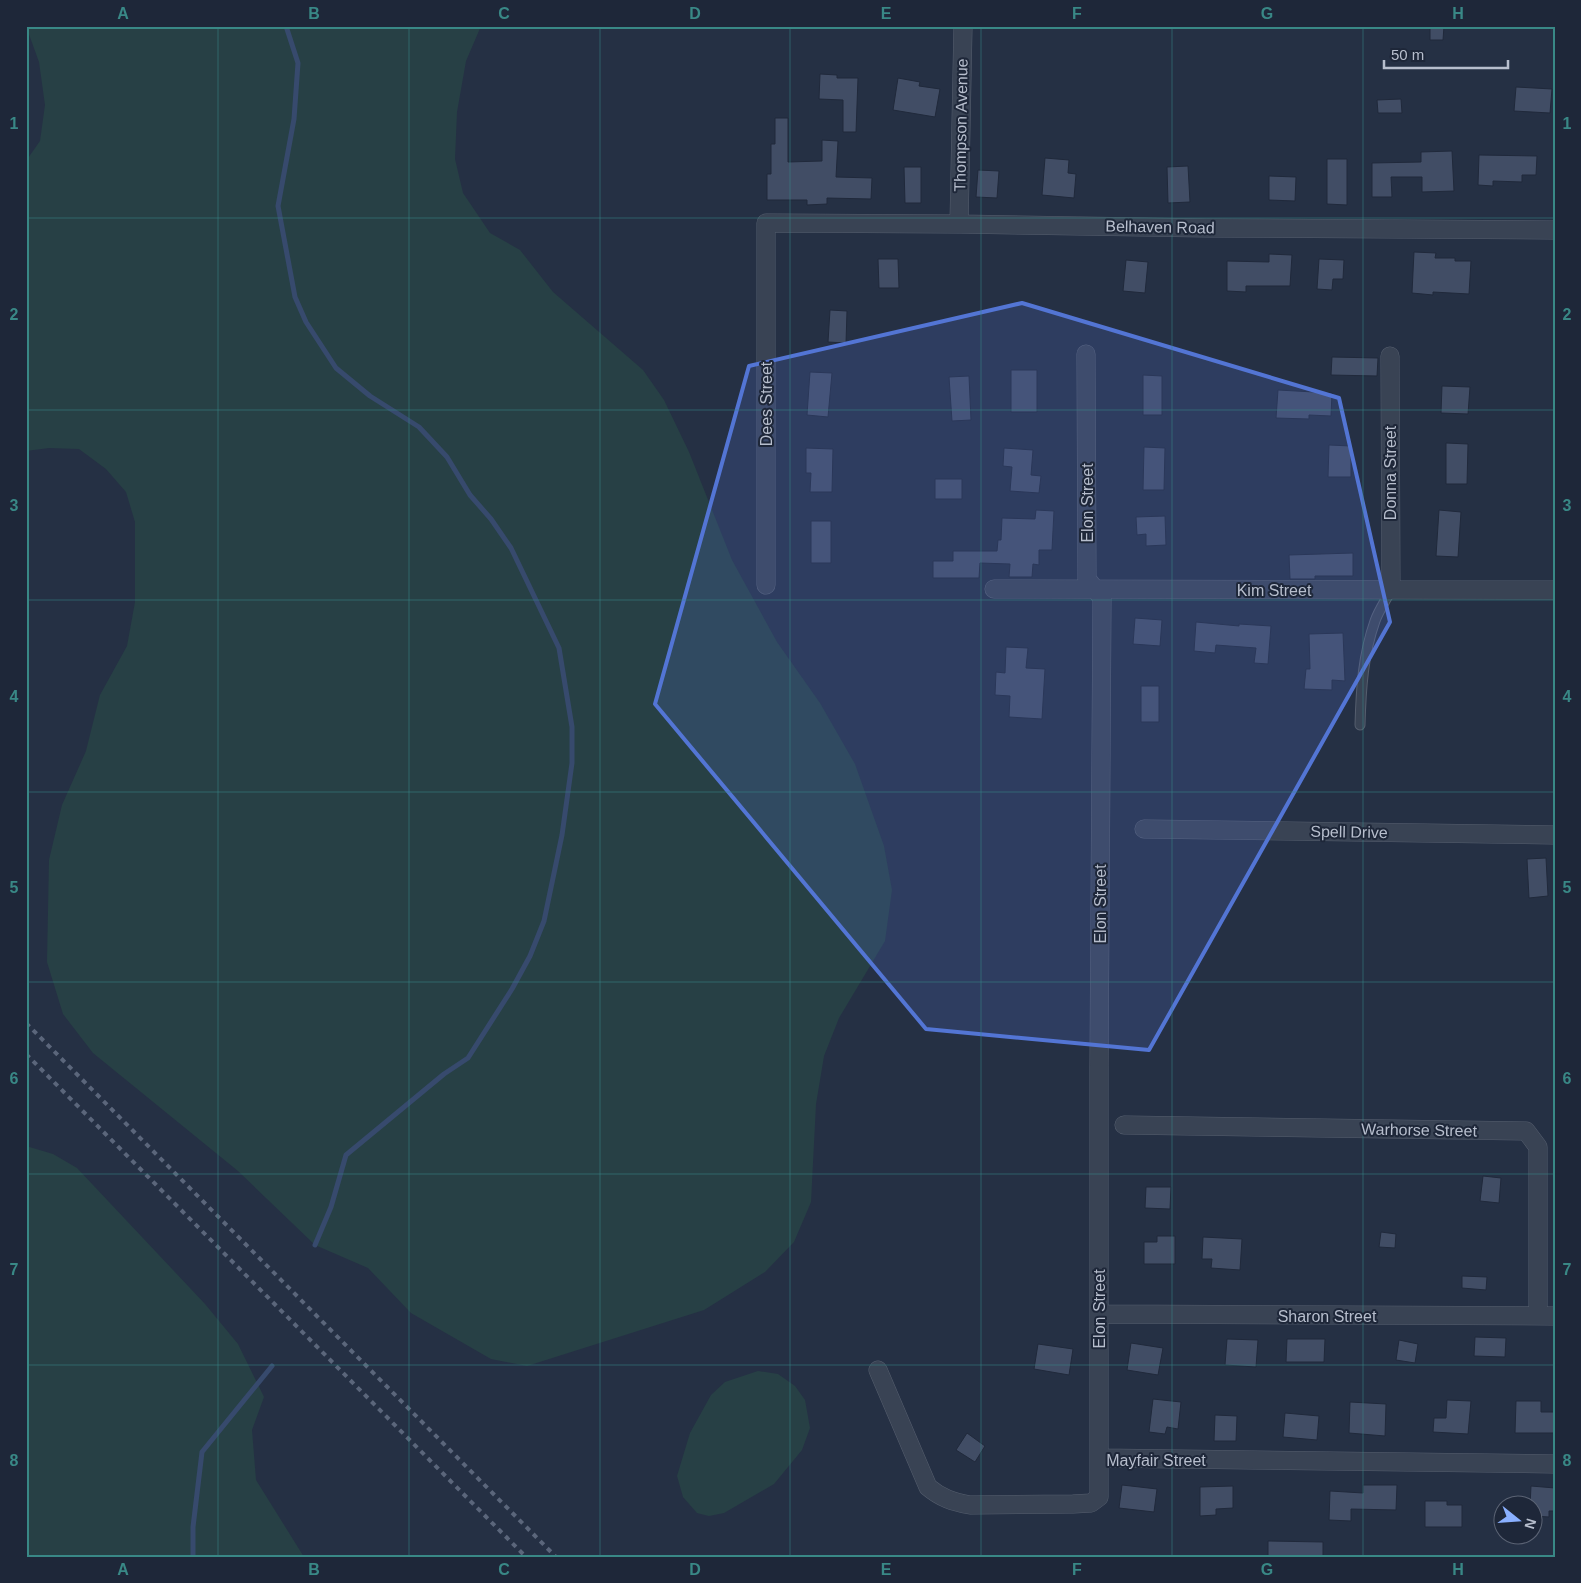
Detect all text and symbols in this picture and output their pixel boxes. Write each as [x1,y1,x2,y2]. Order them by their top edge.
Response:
text: A [117,5,129,22]
text: B [308,5,320,22]
text: C [498,5,510,22]
text: D [689,5,701,22]
text: E [881,5,892,22]
text: F [1072,5,1082,22]
text: G [1261,5,1273,22]
text: H [1452,5,1464,22]
scale bar [1384,38,1507,70]
text: 50 m [1391,46,1424,63]
street label: Thompson Avenue [951,58,971,192]
text: 1 [10,115,19,132]
text: 1 [1563,115,1572,132]
street label: Belhaven Road [1105,218,1215,236]
text: 2 [10,306,19,323]
text: 2 [1563,306,1572,323]
street label: Dees Street [758,361,775,446]
street label: Donna Street [1382,425,1399,520]
street label: Elon Street [1079,463,1096,543]
text: 3 [10,497,19,514]
text: 3 [1563,497,1572,514]
street label: Kim Street [1237,582,1312,599]
text: 4 [10,688,19,705]
text: 4 [1563,688,1572,705]
street label: Spell Drive [1310,823,1388,841]
street label: Elon Street [1092,864,1109,944]
text: 5 [10,879,19,896]
text: 5 [1563,879,1572,896]
text: 6 [10,1070,19,1087]
text: 6 [1563,1070,1572,1087]
street label: Warhorse Street [1361,1120,1478,1140]
text: 7 [10,1261,19,1278]
text: 7 [1563,1261,1572,1278]
street label: Elon Street [1091,1269,1108,1349]
street label: Sharon Street [1278,1308,1377,1325]
text: 8 [10,1452,19,1469]
street label: Mayfair Street [1106,1452,1206,1469]
text: 8 [1563,1452,1572,1469]
north arrow [1494,1496,1544,1546]
text: N [1521,1517,1540,1531]
text: A [117,1561,129,1578]
text: B [308,1561,320,1578]
text: C [498,1561,510,1578]
text: D [689,1561,701,1578]
text: E [881,1561,892,1578]
text: F [1072,1561,1082,1578]
text: G [1261,1561,1273,1578]
text: H [1452,1561,1464,1578]

